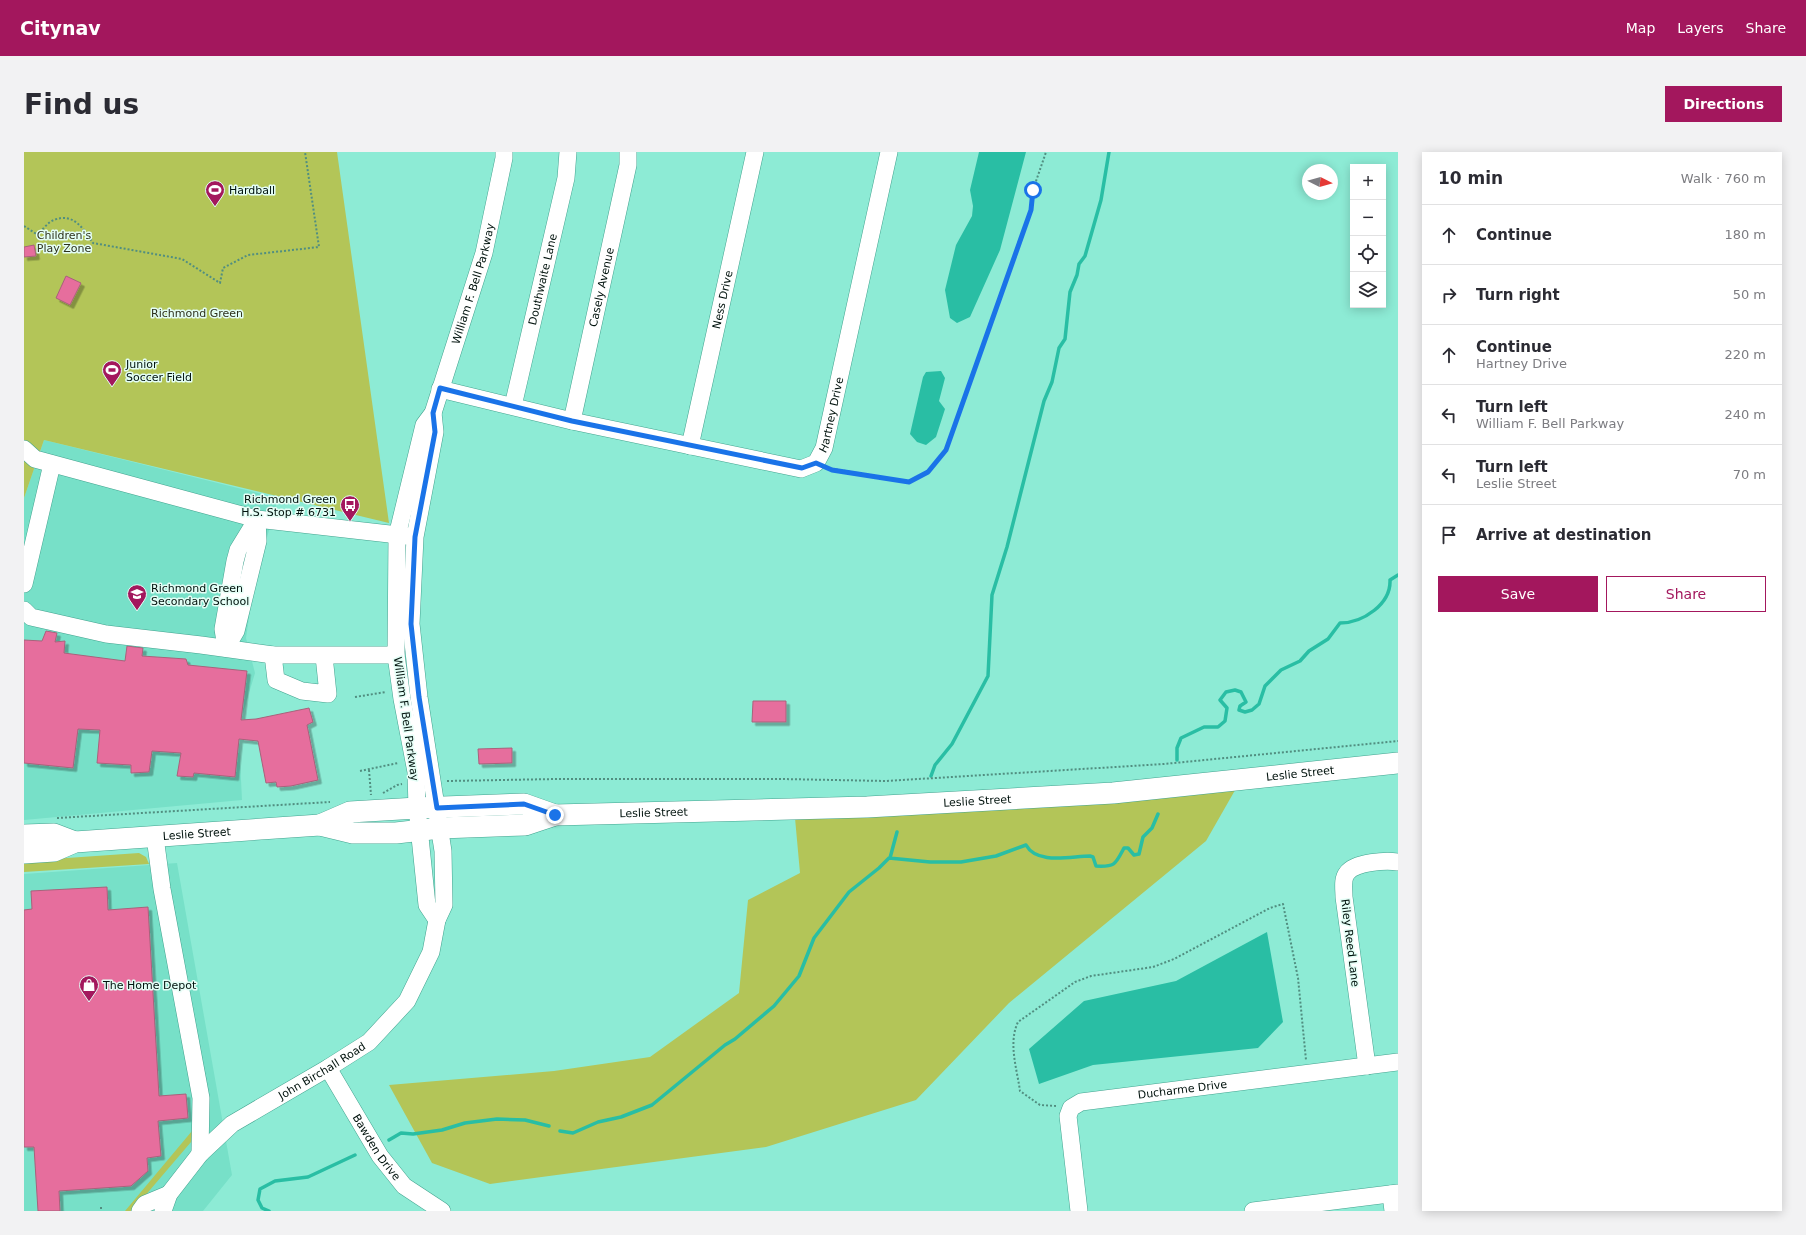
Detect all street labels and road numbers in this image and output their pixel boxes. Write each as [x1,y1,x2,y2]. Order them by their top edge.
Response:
street label: William F. Bell Parkway [449,222,497,346]
street label: Douthwaite Lane [526,232,559,326]
street label: Casely Avenue [586,246,616,328]
street label: Ness Drive [710,269,735,330]
street label: Hartney Drive [816,376,846,455]
street label: William F. Bell Parkway [391,656,421,782]
street label: Leslie Street [1265,763,1335,783]
street label: Leslie Street [943,792,1012,809]
street label: Leslie Street [619,805,689,820]
street label: Leslie Street [162,825,232,842]
street label: Riley Reed Lane [1338,898,1362,988]
street label: John Birchall Road [275,1039,368,1103]
street label: Ducharme Drive [1137,1077,1228,1101]
street label: Bawden Drive [350,1112,403,1183]

